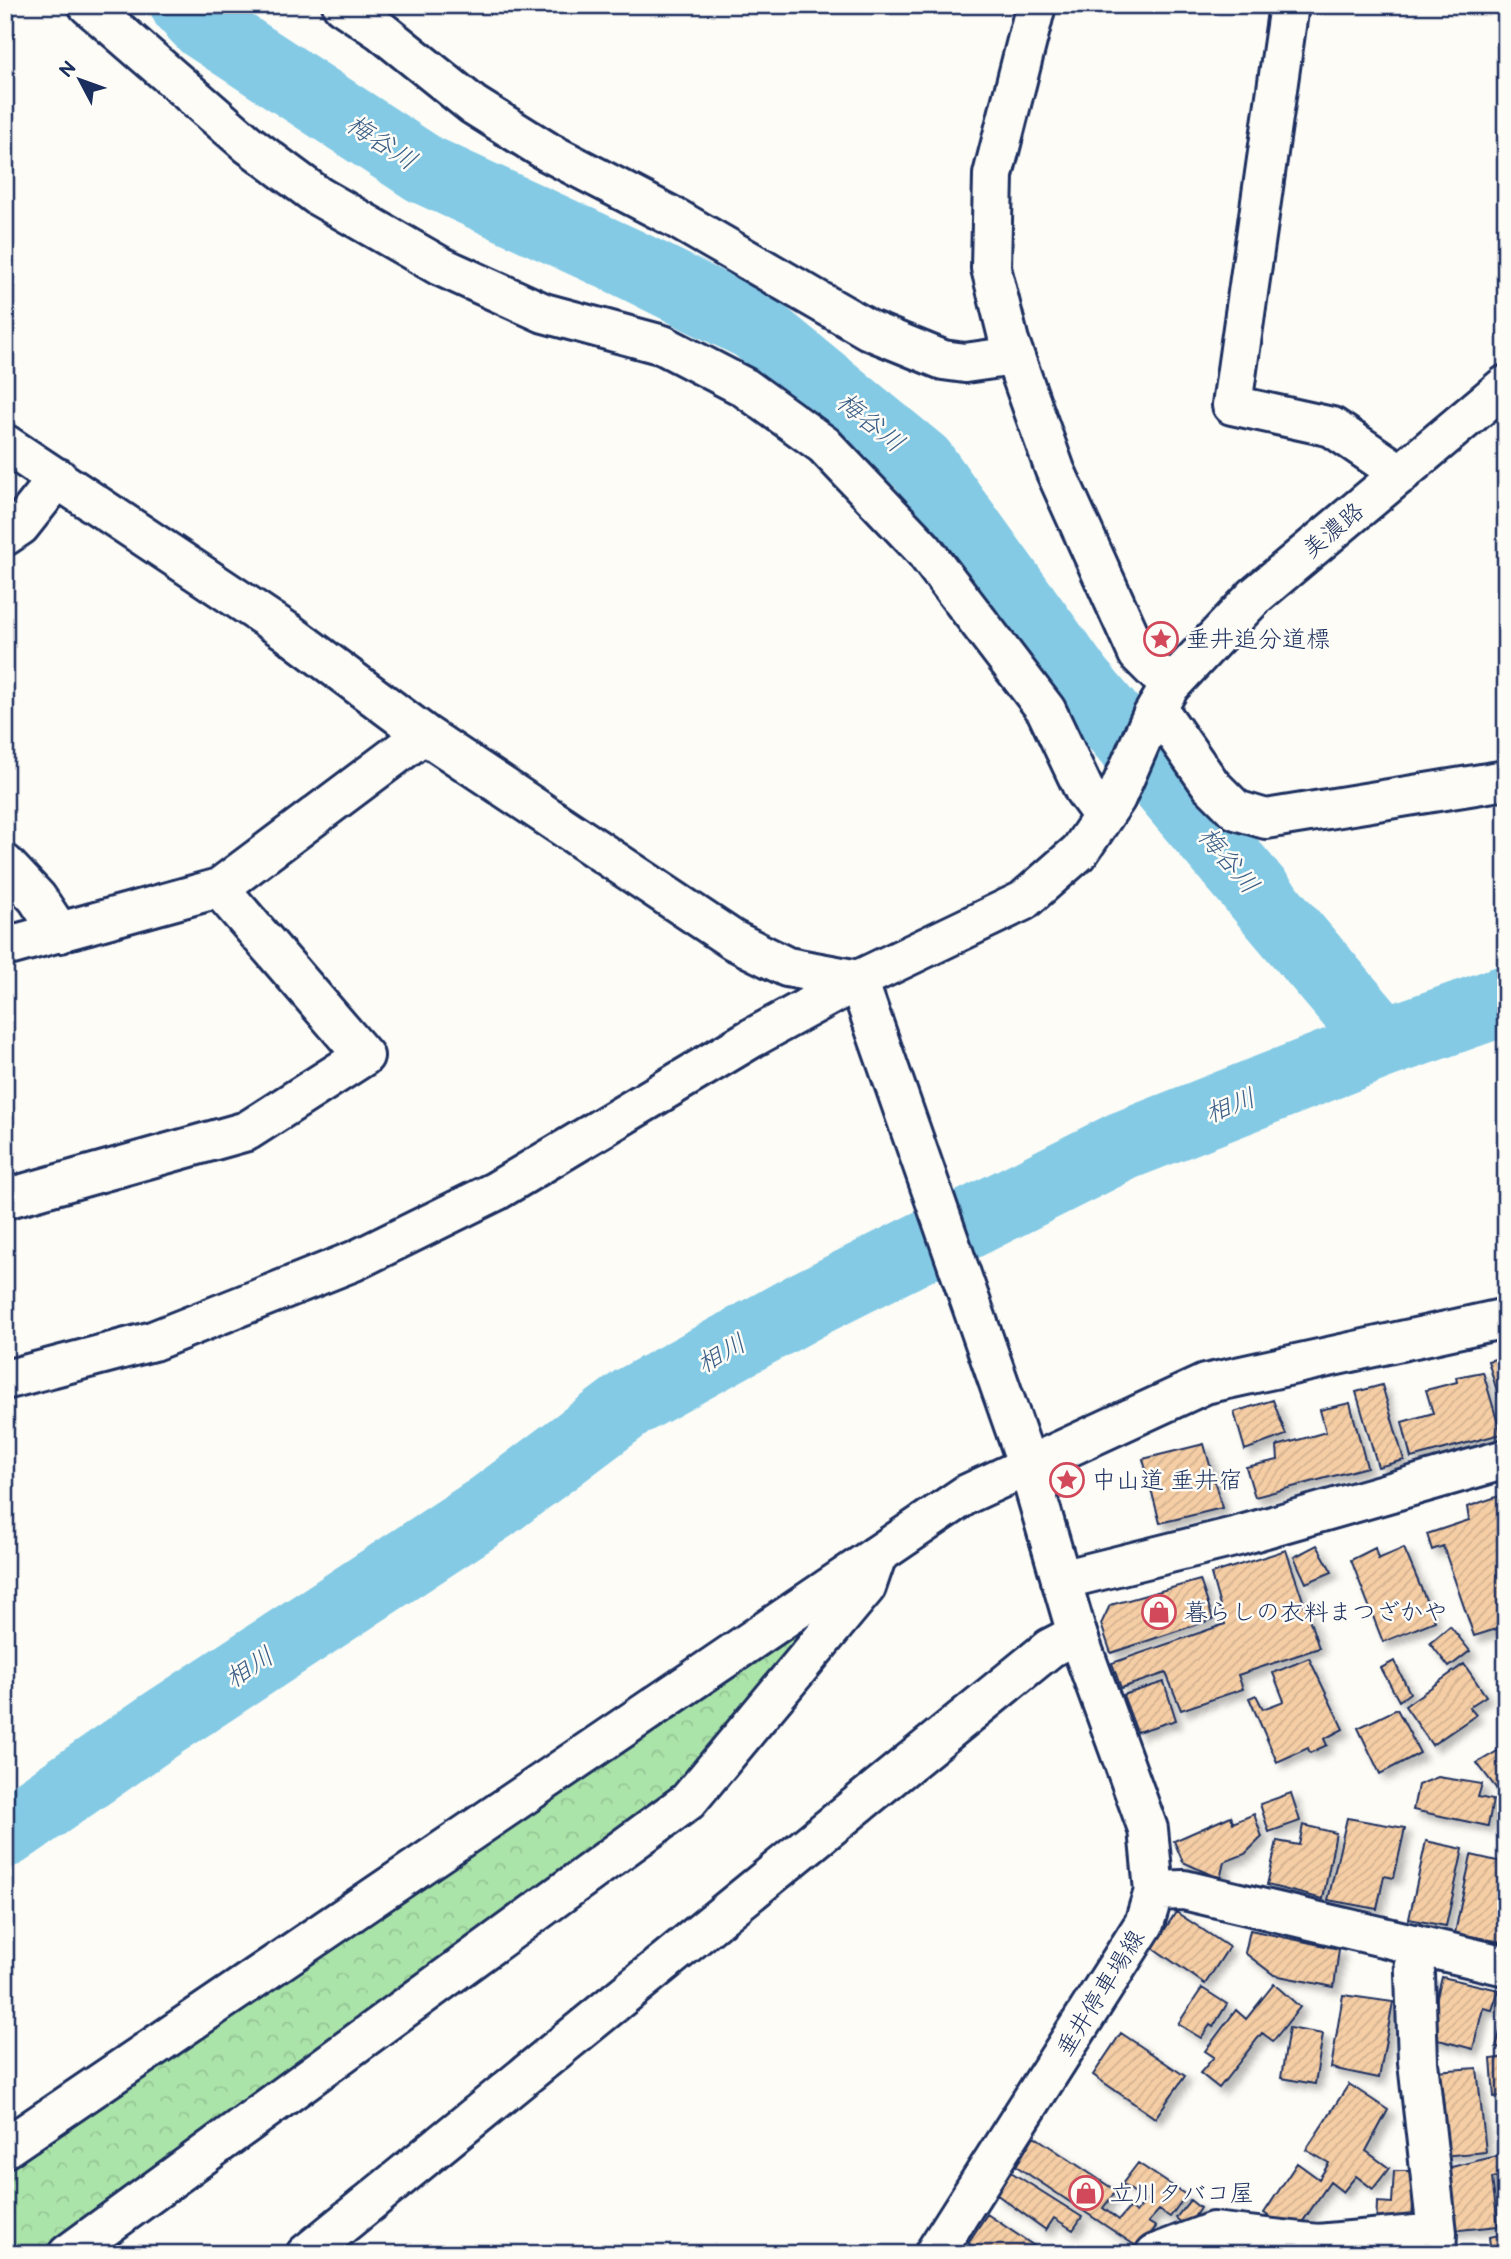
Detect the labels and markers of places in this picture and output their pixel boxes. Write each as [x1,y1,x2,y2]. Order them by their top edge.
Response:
place icon: 垂井追分道標 [1142,620,1180,658]
place label: 垂井追分道標 [1186,625,1330,654]
place icon: 中山道 垂井宿 [1048,1461,1086,1499]
place label: 中山道 垂井宿 [1092,1466,1242,1495]
shop icon: 暮らしの衣料まつざかや [1140,1593,1178,1631]
place label: 暮らしの衣料まつざかや [1184,1598,1448,1627]
shop icon: 立川タバコ屋 [1067,2174,1105,2212]
place label: 立川タバコ屋 [1110,2179,1254,2208]

